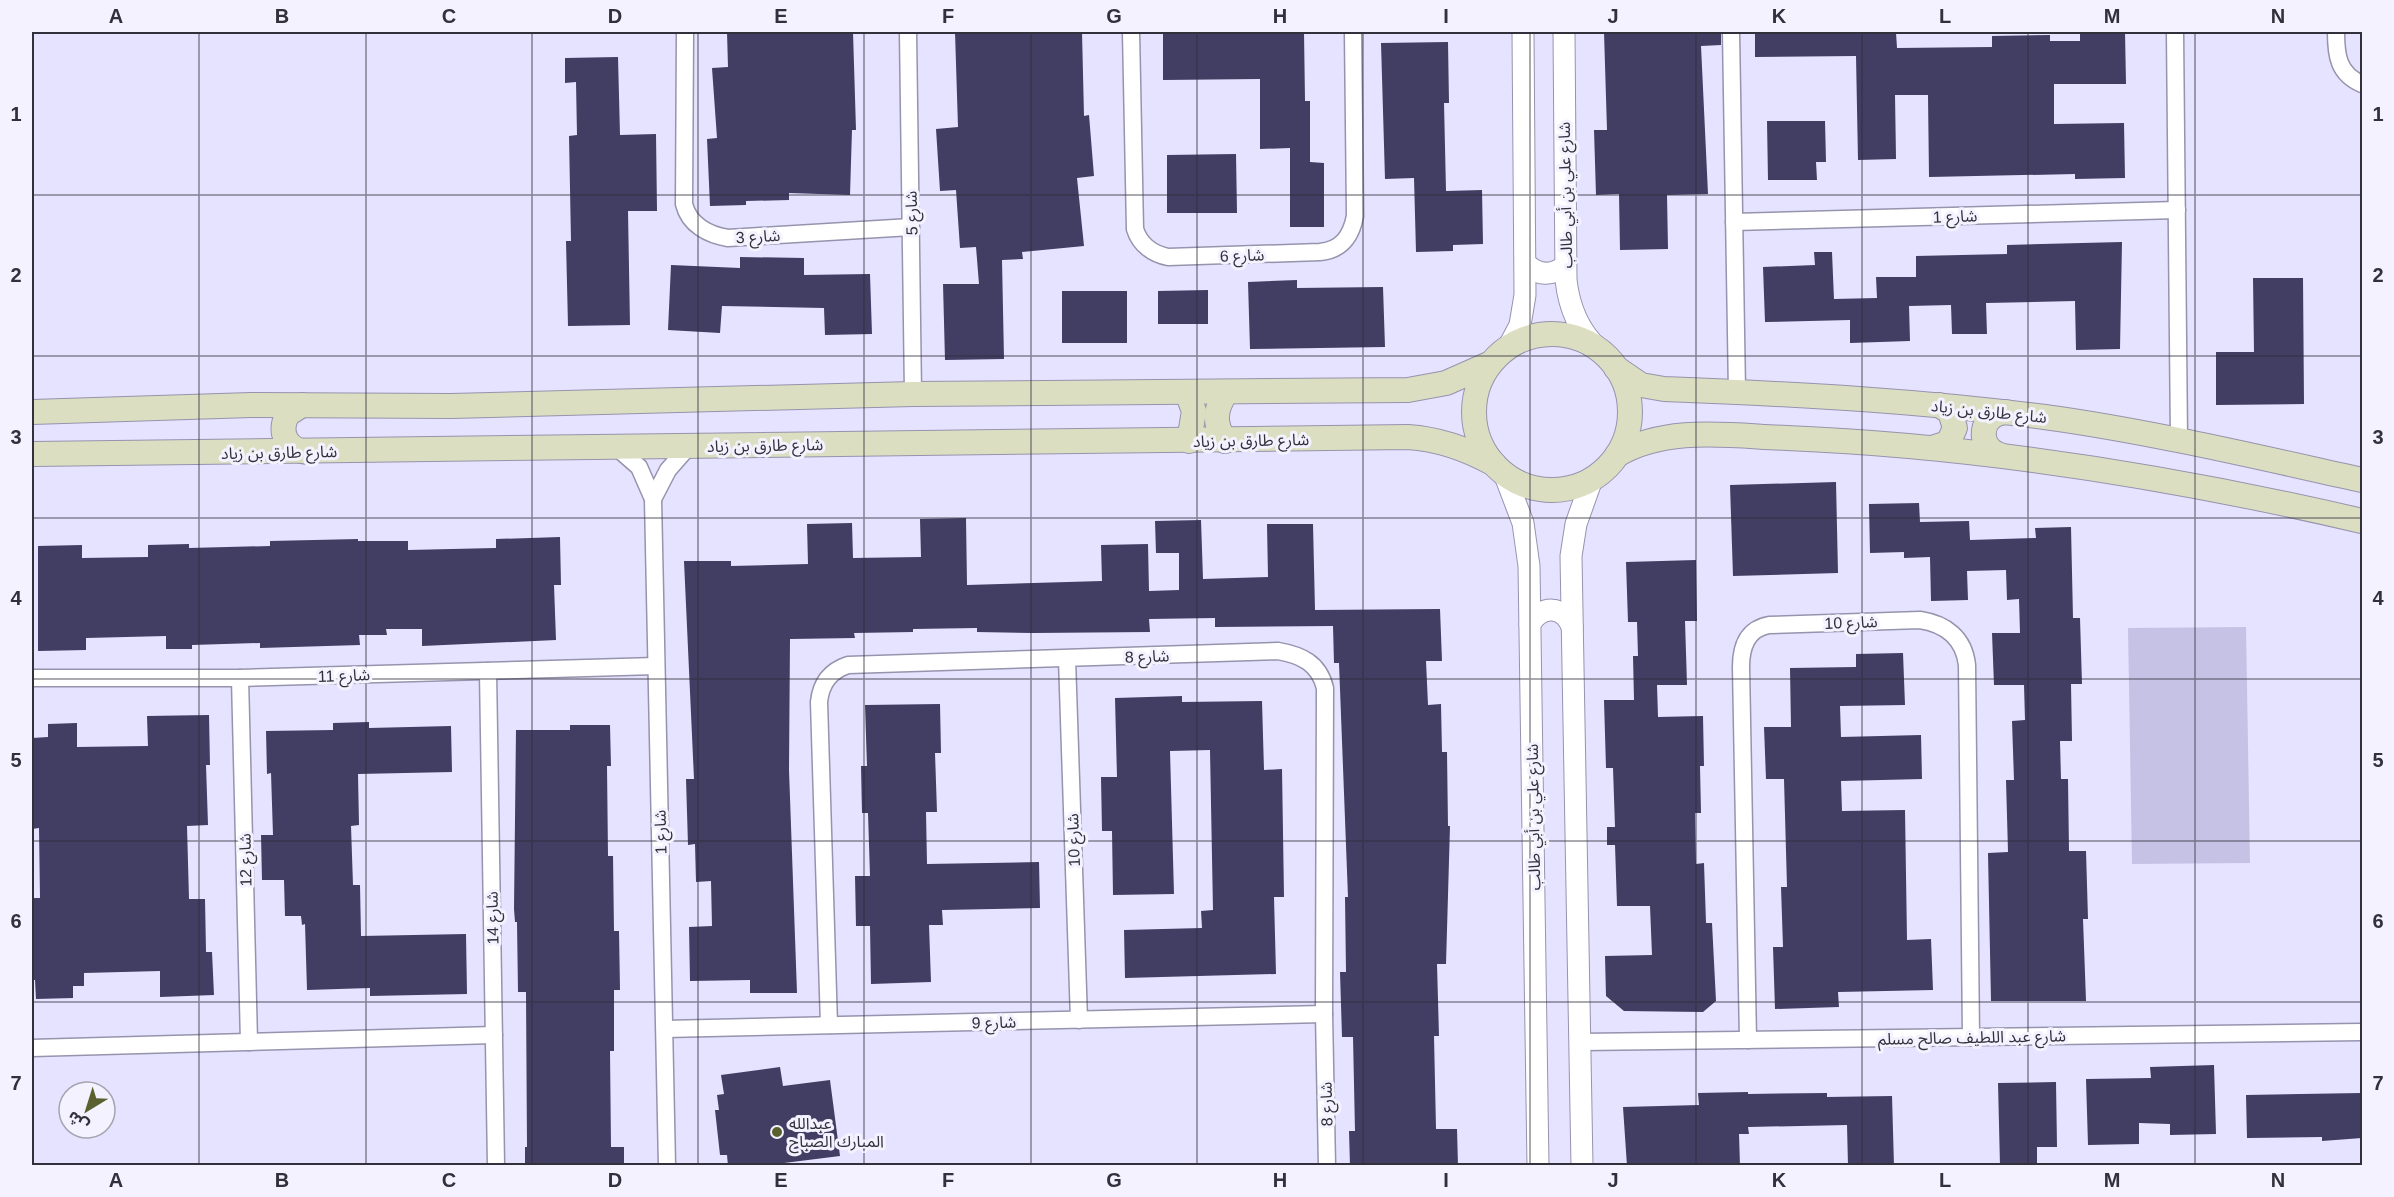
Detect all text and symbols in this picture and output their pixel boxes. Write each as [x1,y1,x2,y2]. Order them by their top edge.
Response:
text: A [109,5,123,27]
text: B [275,5,289,27]
text: C [442,5,456,27]
text: D [608,5,622,27]
text: E [774,5,788,27]
text: F [942,5,954,27]
text: G [1106,5,1122,27]
text: H [1273,5,1287,27]
text: I [1443,5,1449,27]
text: J [1607,5,1619,27]
text: K [1772,5,1787,27]
text: L [1939,5,1951,27]
text: M [2104,5,2120,27]
text: N [2271,5,2285,27]
text: 1 [10,103,22,125]
text: 1 [2372,103,2384,125]
street label: شارع علي بن أبي طالب [1555,122,1579,268]
street label: شارع 5 [903,191,924,235]
street label: شارع 1 [1932,207,1978,230]
street label: شارع 3 [735,227,781,250]
street label: شارع 6 [1219,246,1265,269]
text: 2 [10,264,22,286]
text: 2 [2372,264,2384,286]
street label: شارع طارق بن زياد [1930,397,2048,430]
text: 3 [10,426,22,448]
text: 3 [2372,426,2384,448]
street label: شارع طارق بن زياد [1193,431,1309,454]
street label: شارع طارق بن زياد [707,436,823,459]
street label: شارع طارق بن زياد [221,443,337,466]
text: 4 [10,587,22,609]
text: 4 [2372,587,2384,609]
street label: شارع 10 [1824,613,1878,636]
street label: شارع 8 [1124,647,1170,670]
street label: شارع 11 [318,666,371,689]
street label: شارع علي بن أبي طالب [1523,744,1547,890]
text: 5 [10,749,22,771]
text: 5 [2372,749,2384,771]
street label: شارع 1 [652,810,673,854]
street label: شارع 10 [1064,813,1087,867]
street label: شارع 12 [237,833,258,887]
street label: شارع 14 [484,891,505,945]
text: 6 [10,910,22,932]
text: 6 [2372,910,2384,932]
street label: شارع 9 [972,1014,1016,1035]
street label: شارع عبد اللطيف صالح مسلم [1878,1027,2066,1052]
text: 7 [10,1072,22,1094]
text: 7 [2372,1072,2384,1094]
north arrow [57,1080,117,1140]
street label: شارع 8 [1318,1082,1339,1126]
text: ش [64,1107,93,1135]
place label: عبدالله المبارك الصباح [789,1115,884,1154]
marker: عبدالله المبارك الصباح [770,1125,784,1139]
text: A [109,1169,123,1191]
text: B [275,1169,289,1191]
text: C [442,1169,456,1191]
text: D [608,1169,622,1191]
text: E [774,1169,788,1191]
text: F [942,1169,954,1191]
text: G [1106,1169,1122,1191]
text: H [1273,1169,1287,1191]
text: I [1443,1169,1449,1191]
text: J [1607,1169,1619,1191]
text: K [1772,1169,1787,1191]
text: L [1939,1169,1951,1191]
text: M [2104,1169,2120,1191]
text: N [2271,1169,2285,1191]

